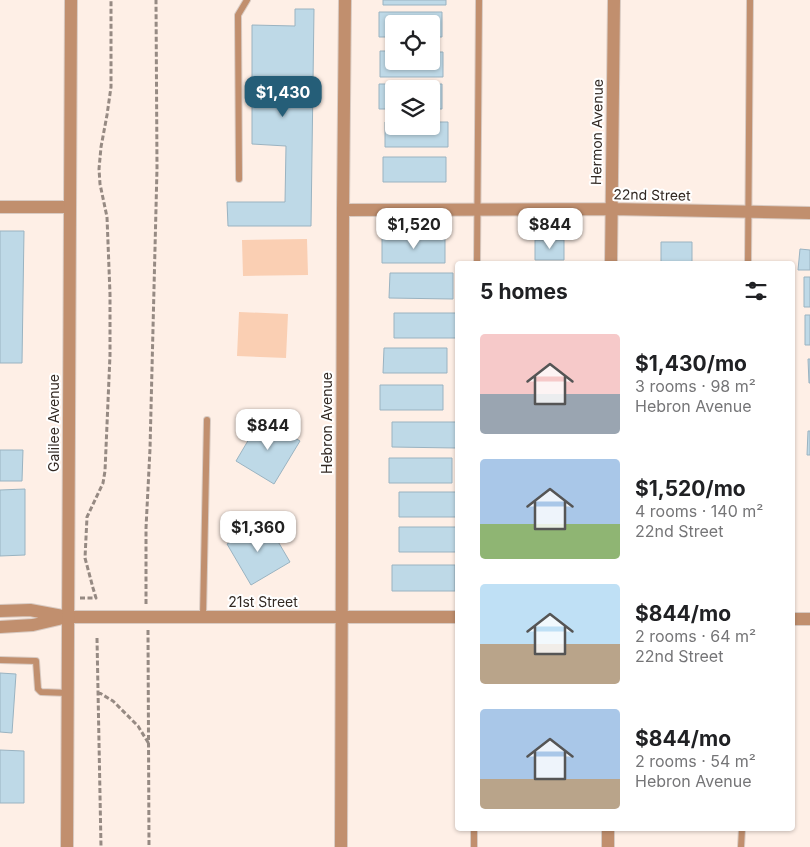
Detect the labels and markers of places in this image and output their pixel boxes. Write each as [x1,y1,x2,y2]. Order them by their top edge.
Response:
pin: $1,430 [242,76,324,118]
pin: $1,520 [373,208,455,250]
pin: $844 [520,208,580,250]
pin: $844 [238,408,298,451]
pin: $1,360 [217,510,299,553]

